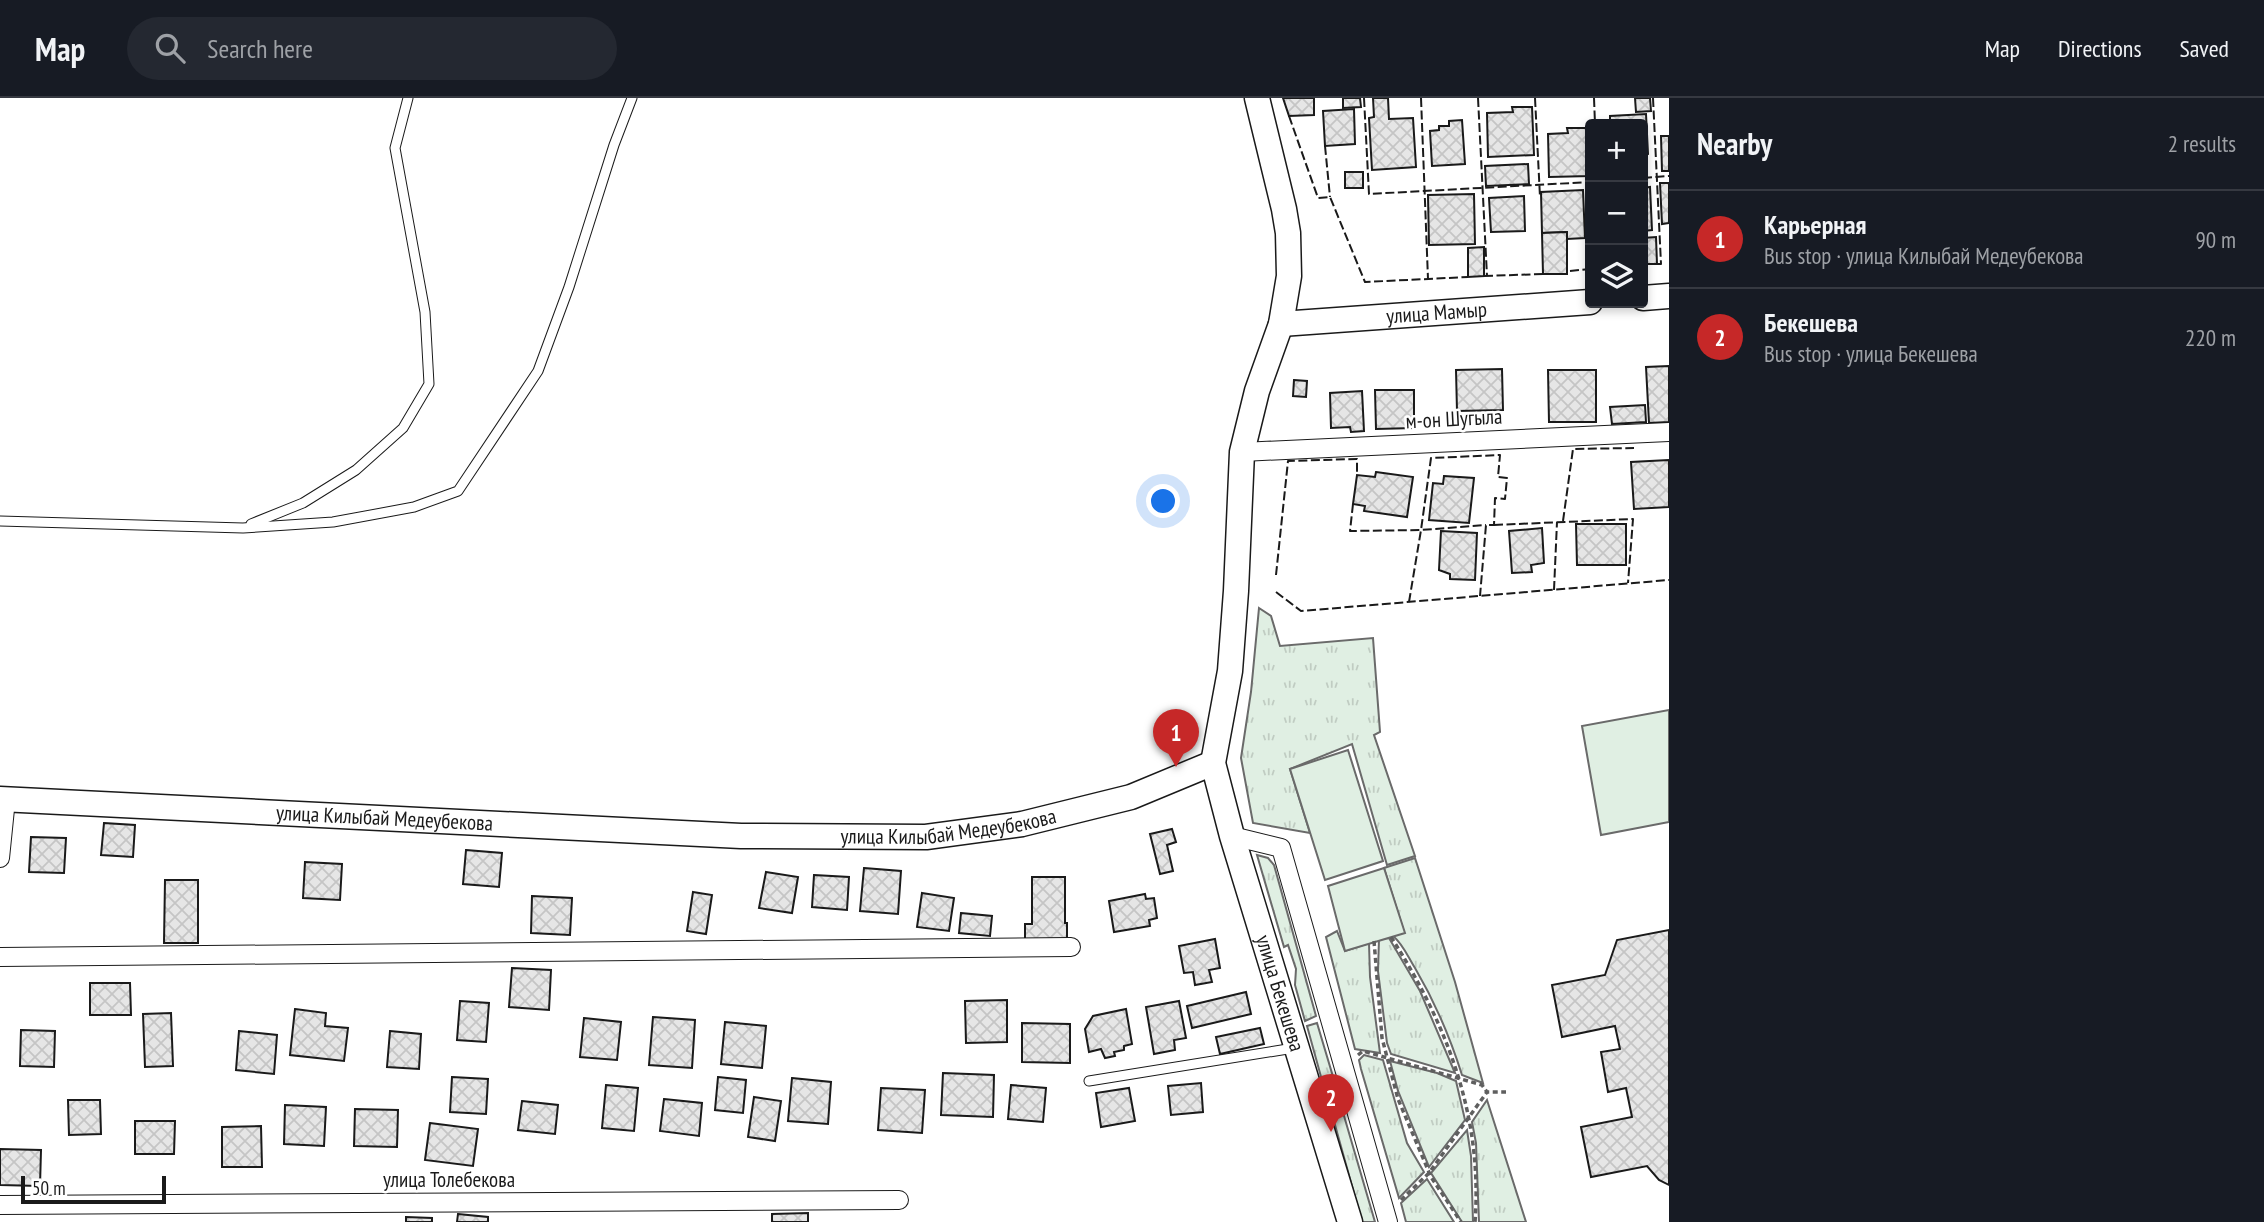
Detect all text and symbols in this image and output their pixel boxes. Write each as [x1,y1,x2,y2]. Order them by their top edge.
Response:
search box [127,17,617,80]
text: Map [35,27,85,70]
icon: search [151,29,189,67]
text: Search here [207,32,313,65]
text: Map [1985,33,2020,64]
text: Directions [2058,33,2142,64]
text: Saved [2180,33,2229,64]
map controls [1585,119,1648,308]
button: + [1585,119,1648,182]
text: Nearby [1697,124,1772,163]
text: 2 results [2168,129,2236,158]
button: − [1585,182,1648,245]
text: Карьерная [1764,208,1867,241]
text: 1 [1715,225,1726,254]
text: 90 m [2195,225,2236,254]
text: Bus stop · улица Килыбай Медеубекова [1764,241,2084,270]
button: layers [1585,245,1648,308]
street label: улица Мамыр [1385,295,1488,329]
text: Бекешева [1764,306,1858,339]
text: 2 [1715,323,1726,352]
text: 220 m [2185,323,2236,352]
text: Bus stop · улица Бекешева [1764,339,1978,368]
street label: м-он Шугыла [1405,402,1503,435]
your location [1146,484,1180,518]
pin: 1 [1153,709,1199,767]
street label: улица Килыбай Медеубекова [275,799,494,837]
street label: улица Килыбай Медеубекова [840,802,1059,850]
street label: улица Бекешева [1250,932,1311,1055]
pin: 2 [1308,1074,1354,1132]
street label: улица Толебекова [383,1166,515,1193]
scale bar [21,1173,166,1205]
text: 50 m [32,1176,66,1200]

